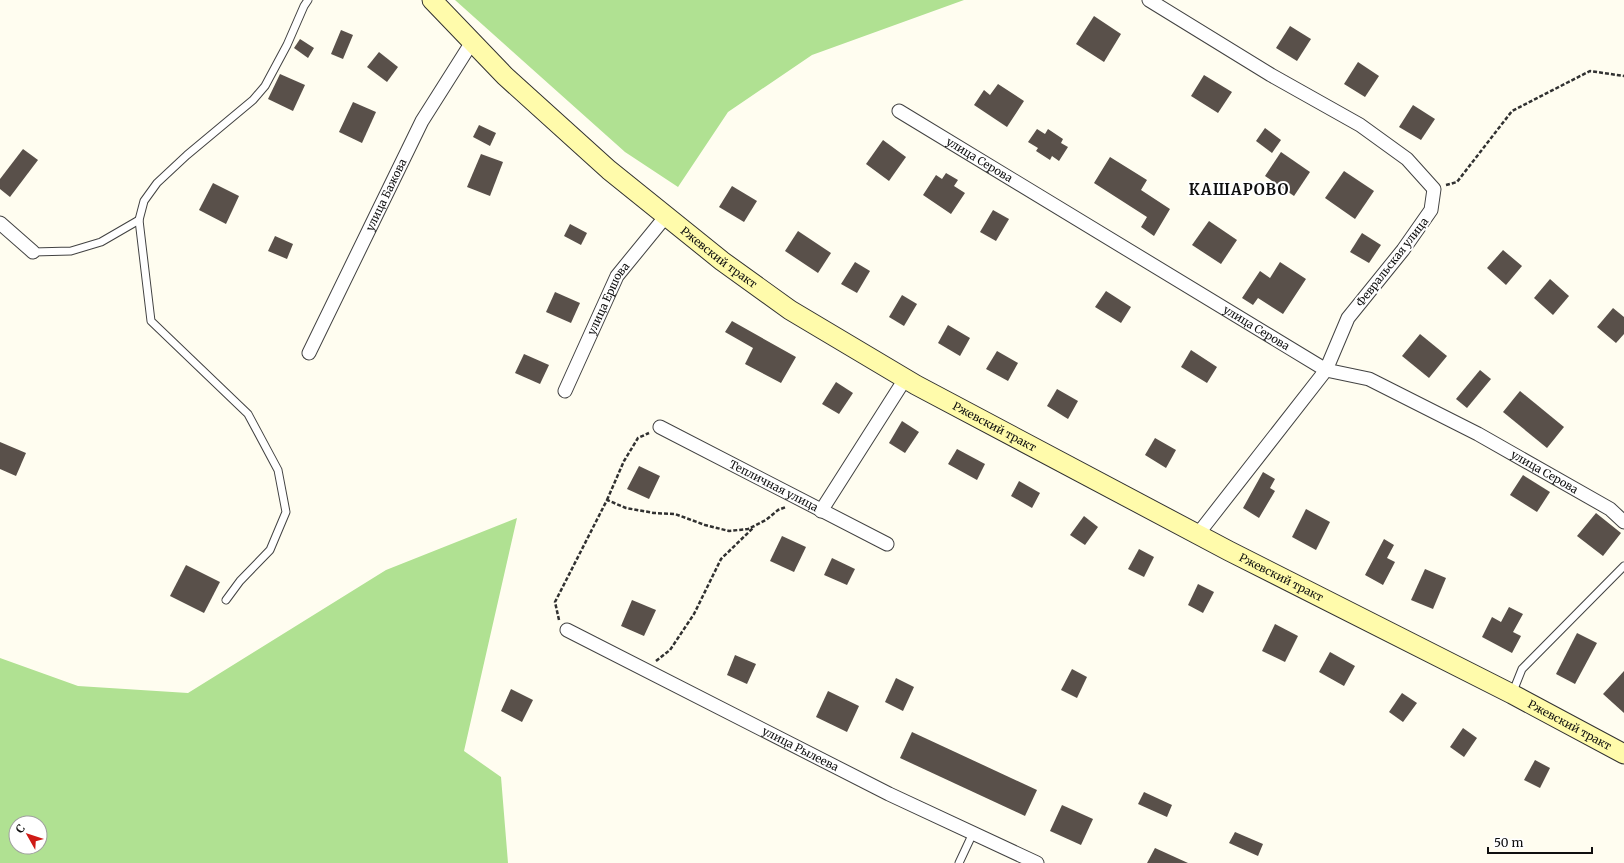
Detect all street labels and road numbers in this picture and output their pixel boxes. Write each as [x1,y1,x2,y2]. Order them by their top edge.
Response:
street label: улица Серова [944,134,1015,185]
street label: улица Бажова [363,156,410,233]
street label: Февральская улица [1353,215,1431,309]
street label: Ржевский тракт [678,224,760,291]
street label: улица Ершова [584,260,632,337]
street label: улица Серова [1221,302,1292,353]
street label: Ржевский тракт [950,399,1039,455]
street label: улица Серова [1508,447,1581,497]
street label: Тепличная улица [727,457,821,514]
street label: Ржевский тракт [1237,550,1326,605]
street label: Ржевский тракт [1526,697,1614,753]
street label: улица Рылеева [760,724,841,774]

